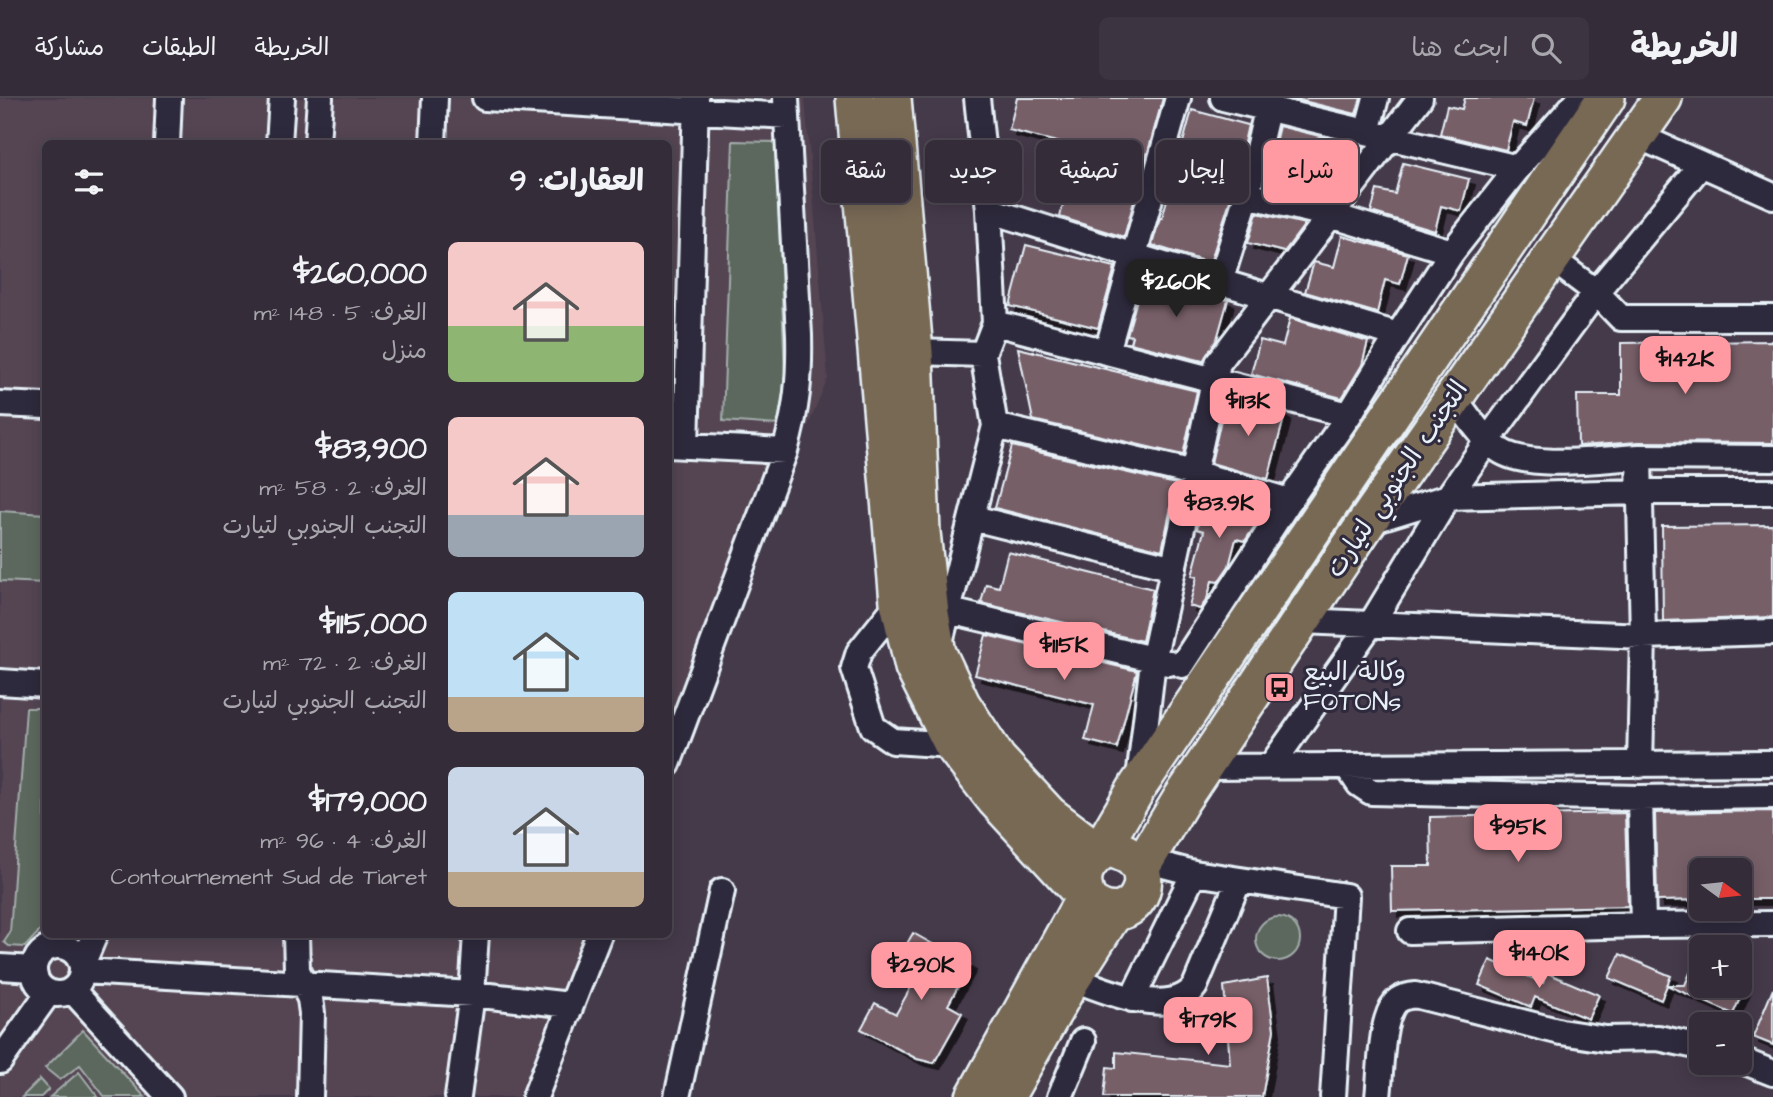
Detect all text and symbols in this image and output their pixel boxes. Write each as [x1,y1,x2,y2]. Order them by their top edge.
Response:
search box [1099,17,1589,80]
text: الخريطة [1631,24,1738,70]
icon: search [1527,29,1565,67]
text: ابحث هنا [1411,30,1509,66]
text: مشاركة [35,31,104,65]
text: الطبقات [142,31,217,65]
text: الخريطة [255,31,329,65]
chip: شقة [821,140,911,203]
chip: جديد [925,140,1022,203]
chip: تصفية [1036,140,1142,203]
chip: إيجار [1156,140,1249,203]
chip: شراء [1263,140,1358,203]
text: العقارات: 9 [509,160,644,202]
icon: filters [70,163,108,201]
text: $260,000 [293,253,427,295]
pin: $260K [1127,260,1225,319]
text: $260K [1142,266,1210,298]
icon: home [504,270,588,354]
text: الغرف: 5 · 148 m² [254,297,427,329]
text: منزل [382,335,427,367]
pin: $142K [1636,336,1734,396]
text: $142K [1656,343,1714,375]
street label: التجنب الجنوبي لتيارت [1317,373,1480,587]
pin: $113K [1199,378,1297,438]
text: $113K [1226,385,1270,417]
text: $83,900 [315,428,427,470]
icon: home [504,445,588,529]
text: الغرف: 2 · 58 m² [259,472,427,504]
pin: $83.9K [1162,480,1276,540]
text: $83.9K [1184,487,1254,519]
text: التجنب الجنوبي لتيارت [222,510,427,542]
text: $115,000 [319,603,427,645]
icon: home [504,620,588,704]
pin: $115K [1015,622,1113,682]
text: $115K [1040,629,1088,661]
text: الغرف: 2 · 72 m² [263,647,427,679]
place label: وكالة البيع FOTONs [1303,654,1406,720]
bus stop icon: وكالة البيع FOTONs [1263,670,1297,704]
text: التجنب الجنوبي لتيارت [222,685,427,717]
text: $179,000 [309,781,427,823]
icon: home [504,795,588,879]
pin: $95K [1477,804,1559,864]
text: $95K [1490,811,1546,843]
text: الغرف: 4 · 96 m² [260,825,427,857]
north arrow [1689,858,1752,920]
map controls [1689,858,1752,1075]
text: Contournement Sud de Tiaret [111,861,427,893]
pin: $140K [1490,930,1588,990]
button: + [1689,935,1752,998]
text: $140K [1509,937,1569,969]
pin: $290K [872,942,970,1002]
text: $290K [887,949,955,981]
pin: $179K [1159,998,1257,1057]
text: $179K [1180,1004,1236,1036]
button: − [1689,1012,1752,1075]

